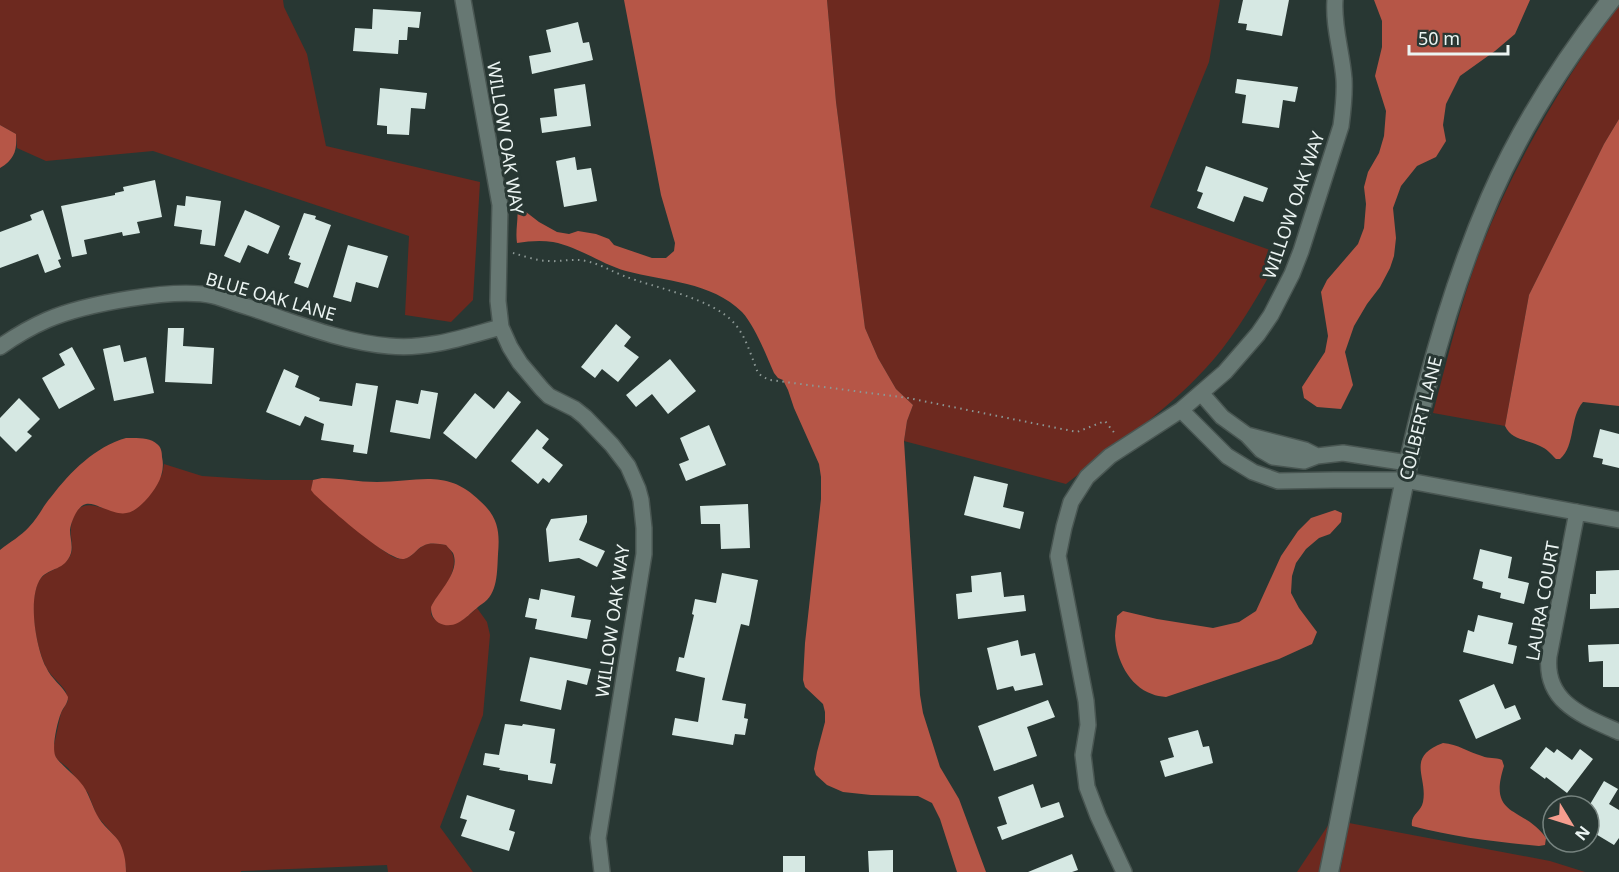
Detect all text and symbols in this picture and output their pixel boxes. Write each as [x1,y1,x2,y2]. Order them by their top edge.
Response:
scale bar [1409,18,1508,56]
text: 50 m [1418,26,1460,50]
street label: WILLOW OAK WAY [482,60,530,217]
street label: WILLOW OAK WAY [1257,127,1330,282]
street label: BLUE OAK LANE [203,266,339,326]
street label: COLBERT LANE [1393,354,1447,482]
street label: LAURA COURT [1520,539,1564,663]
street label: WILLOW OAK WAY [589,542,635,699]
north arrow [1541,794,1601,854]
text: N [1570,821,1595,845]

